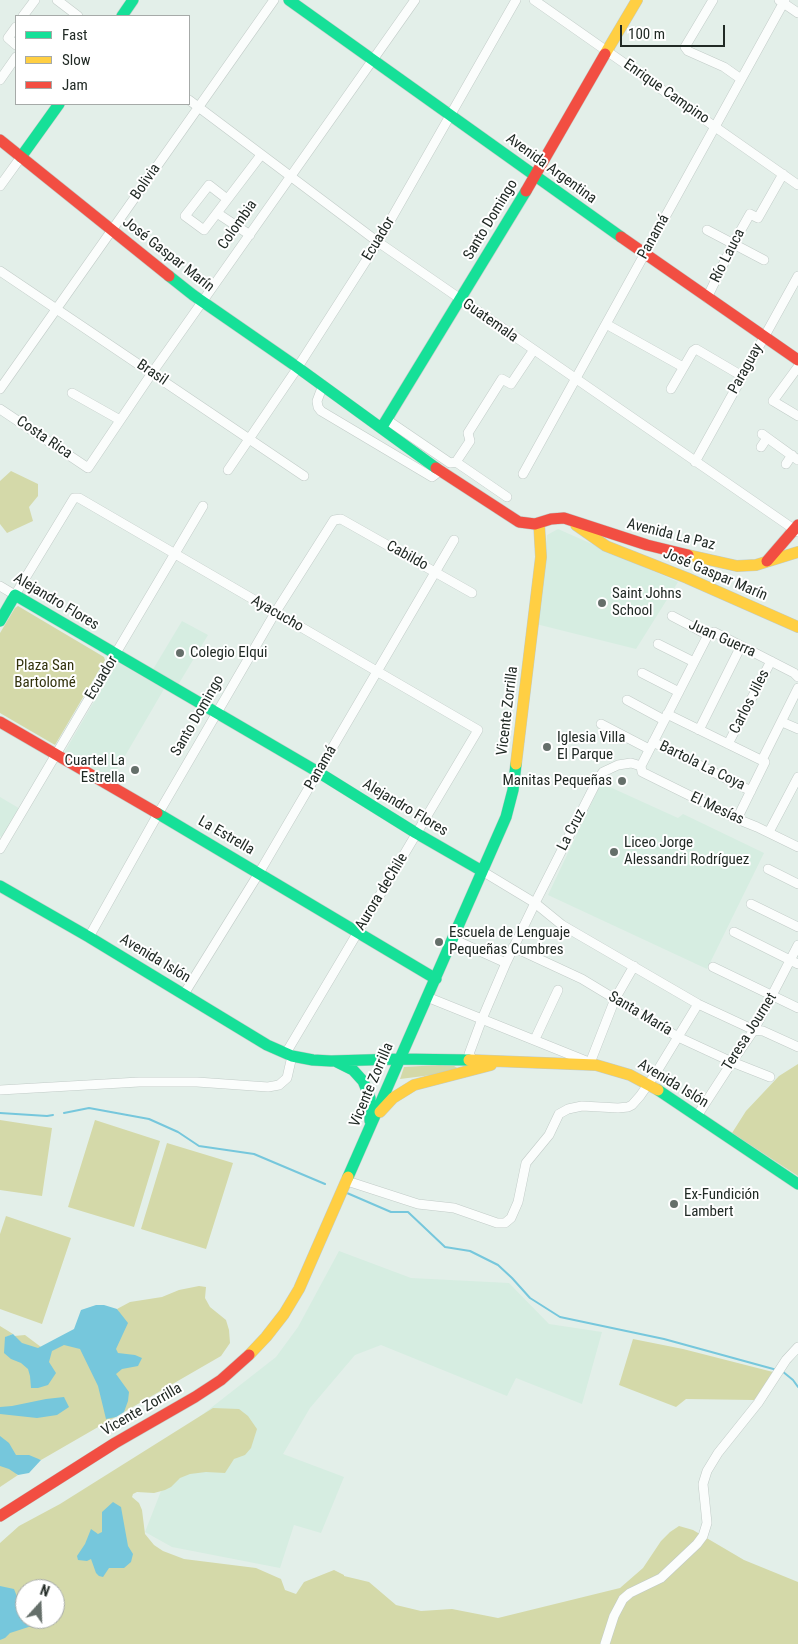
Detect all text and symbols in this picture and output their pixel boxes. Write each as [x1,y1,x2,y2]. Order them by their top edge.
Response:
legend [15,15,190,105]
scale bar [623,15,728,47]
text: 100 m [628,25,665,43]
text: Fast [62,26,87,44]
text: Slow [62,51,91,69]
street label: Enrique Campino [620,56,712,128]
text: Jam [62,76,88,94]
street label: Avenida Argentina [502,130,600,208]
street label: Bolivia [127,161,165,203]
street label: Santo Domingo [460,177,522,263]
street label: Colombia [214,197,262,253]
street label: Panamá [634,211,674,263]
street label: José Gaspar Marín [119,214,217,296]
street label: Ecuador [359,214,399,264]
street label: Río Lauca [707,226,749,286]
street label: Guatemala [459,295,521,347]
street label: Paraguay [725,341,767,397]
street label: Brasil [133,356,171,390]
street label: Costa Rica [13,413,75,463]
street label: Avenida La Paz [625,515,717,555]
street label: Cabildo [383,537,431,575]
street label: José Gaspar Marín [660,545,770,605]
street label: Alejandro Flores [10,569,102,635]
place label: Saint Johns School [612,585,682,620]
street label: Ayacucho [248,592,306,636]
marker: Saint Johns School [596,597,608,609]
street label: Juan Guerra [686,616,758,662]
place label: Colegio Elqui [190,644,267,662]
marker: Colegio Elqui [174,647,186,659]
street label: Ecuador [82,653,122,703]
park label: Plaza San Bartolomé [14,657,76,692]
street label: Vicente Zorrilla [494,665,522,757]
street label: Carlos Jiles [726,667,774,737]
street label: Santo Domingo [168,672,228,760]
place label: Iglesia Villa El Parque [557,729,625,764]
street label: Bartola La Coya [656,737,748,795]
marker: Iglesia Villa El Parque [541,741,553,753]
street label: Panamá [301,743,341,793]
place label: Cuartel La Estrella [64,752,125,787]
marker: Cuartel La Estrella [129,764,141,776]
place label: Manitas Pequeñas [503,772,612,790]
street label: Alejandro Flores [359,775,451,841]
marker: Manitas Pequeñas [616,775,628,787]
street label: El Mesías [687,789,747,829]
street label: La Cruz [554,806,590,854]
street label: La Estrella [195,813,257,859]
place label: Liceo Jorge Alessandri Rodríguez [624,834,749,869]
marker: Liceo Jorge Alessandri Rodríguez [608,846,620,858]
street label: Aurora deChile [352,850,412,934]
place label: Escuela de Lenguaje Pequeñas Cumbres [449,924,570,959]
street label: Avenida Islón [116,931,194,987]
marker: Escuela de Lenguaje Pequeñas Cumbres [433,936,445,948]
street label: Santa María [605,988,675,1040]
street label: Teresa Journet [719,990,781,1074]
street label: Vicente Zorrilla [346,1040,398,1130]
street label: Avenida Islón [634,1056,712,1112]
place label: Ex-Fundición Lambert [684,1186,759,1221]
marker: Ex-Fundición Lambert [668,1198,680,1210]
street label: Vicente Zorrilla [99,1380,185,1440]
north arrow [15,1579,65,1629]
text: N [38,1582,52,1600]

